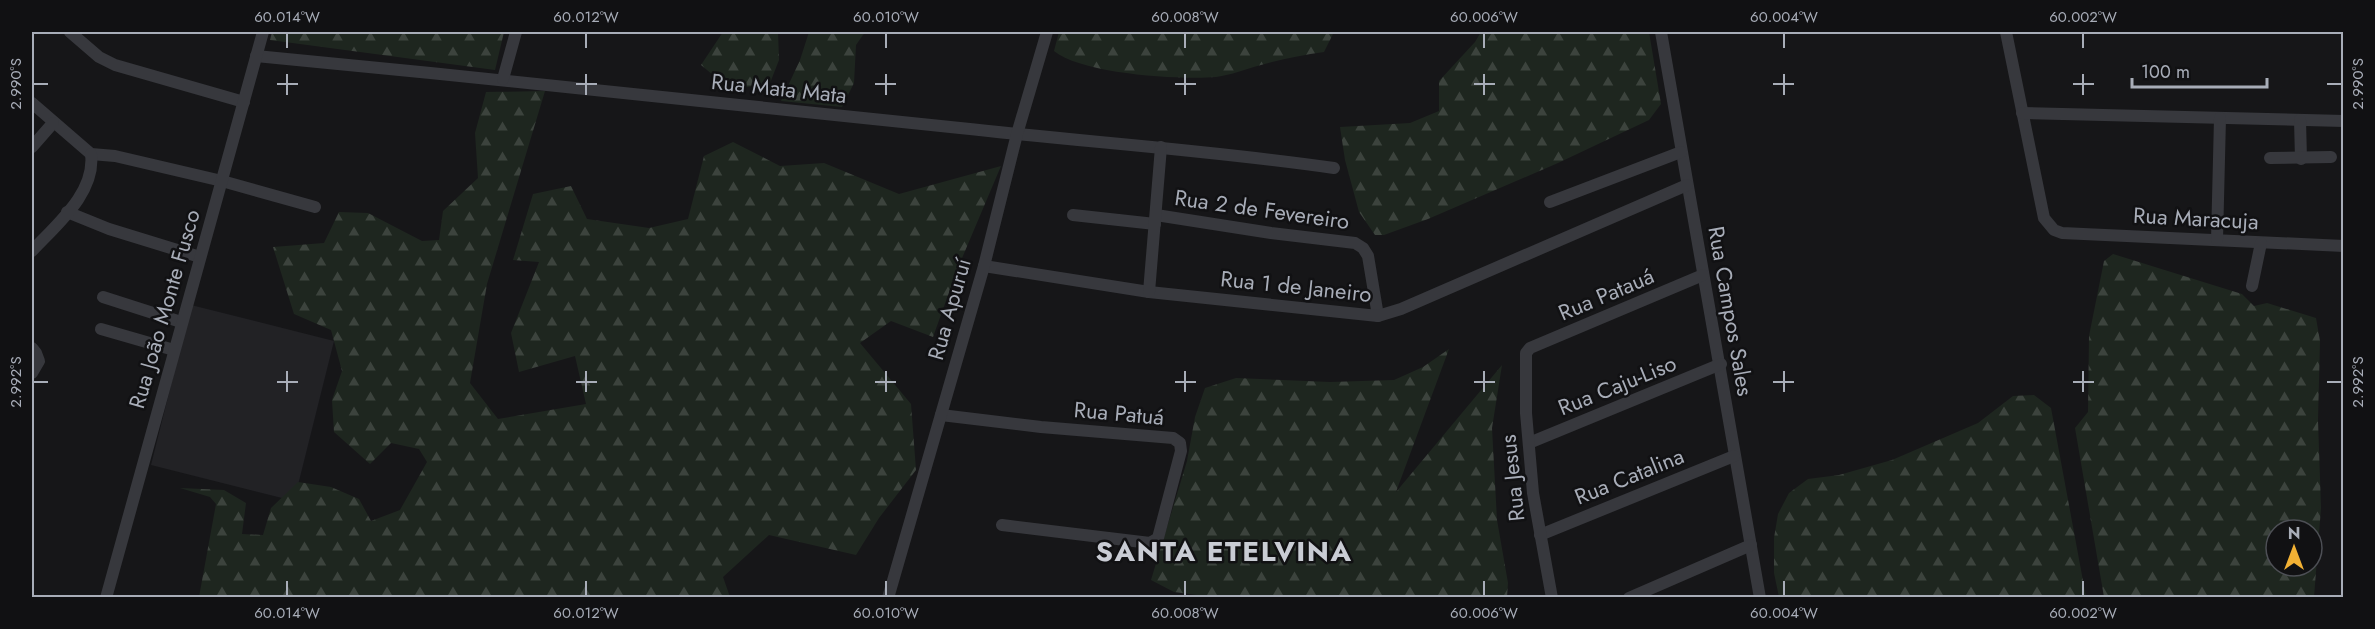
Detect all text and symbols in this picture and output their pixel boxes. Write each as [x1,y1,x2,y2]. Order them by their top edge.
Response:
text: 60.014°W [254,6,320,28]
text: 60.012°W [553,6,619,28]
text: 60.010°W [853,6,919,28]
text: 60.008°W [1151,6,1219,28]
text: 60.006°W [1450,6,1518,28]
text: 60.004°W [1750,6,1818,28]
text: 60.002°W [2049,6,2117,28]
scale bar [2132,51,2267,89]
text: 2.990°S [5,58,27,110]
text: 2.990°S [2347,58,2369,110]
text: 100 m [2141,59,2190,85]
street label: Rua Mata Mata [710,65,848,111]
street label: Rua 2 de Fevereiro [1173,181,1351,237]
street label: Rua Maracuja [2132,199,2260,237]
street label: Rua João Monte Fusco [120,206,208,412]
street label: Rua Campos Sales [1700,224,1762,398]
street label: Rua Apuruí [919,253,979,364]
street label: Rua Patauá [1553,260,1659,328]
street label: Rua 1 de Janeiro [1219,262,1373,310]
street label: Rua Caju-Liso [1553,347,1681,423]
text: 2.992°S [5,356,27,408]
text: 2.992°S [2347,356,2369,408]
street label: Rua Patuá [1073,393,1165,433]
street label: Rua Jesus [1492,433,1532,523]
street label: Rua Catalina [1569,440,1689,512]
north arrow [2264,518,2324,578]
text: N [2288,522,2300,545]
district label: SANTA ETELVINA [1095,531,1353,572]
text: 60.014°W [254,602,320,624]
text: 60.012°W [553,602,619,624]
text: 60.010°W [853,602,919,624]
text: 60.008°W [1151,602,1219,624]
text: 60.006°W [1450,602,1518,624]
text: 60.004°W [1750,602,1818,624]
text: 60.002°W [2049,602,2117,624]

